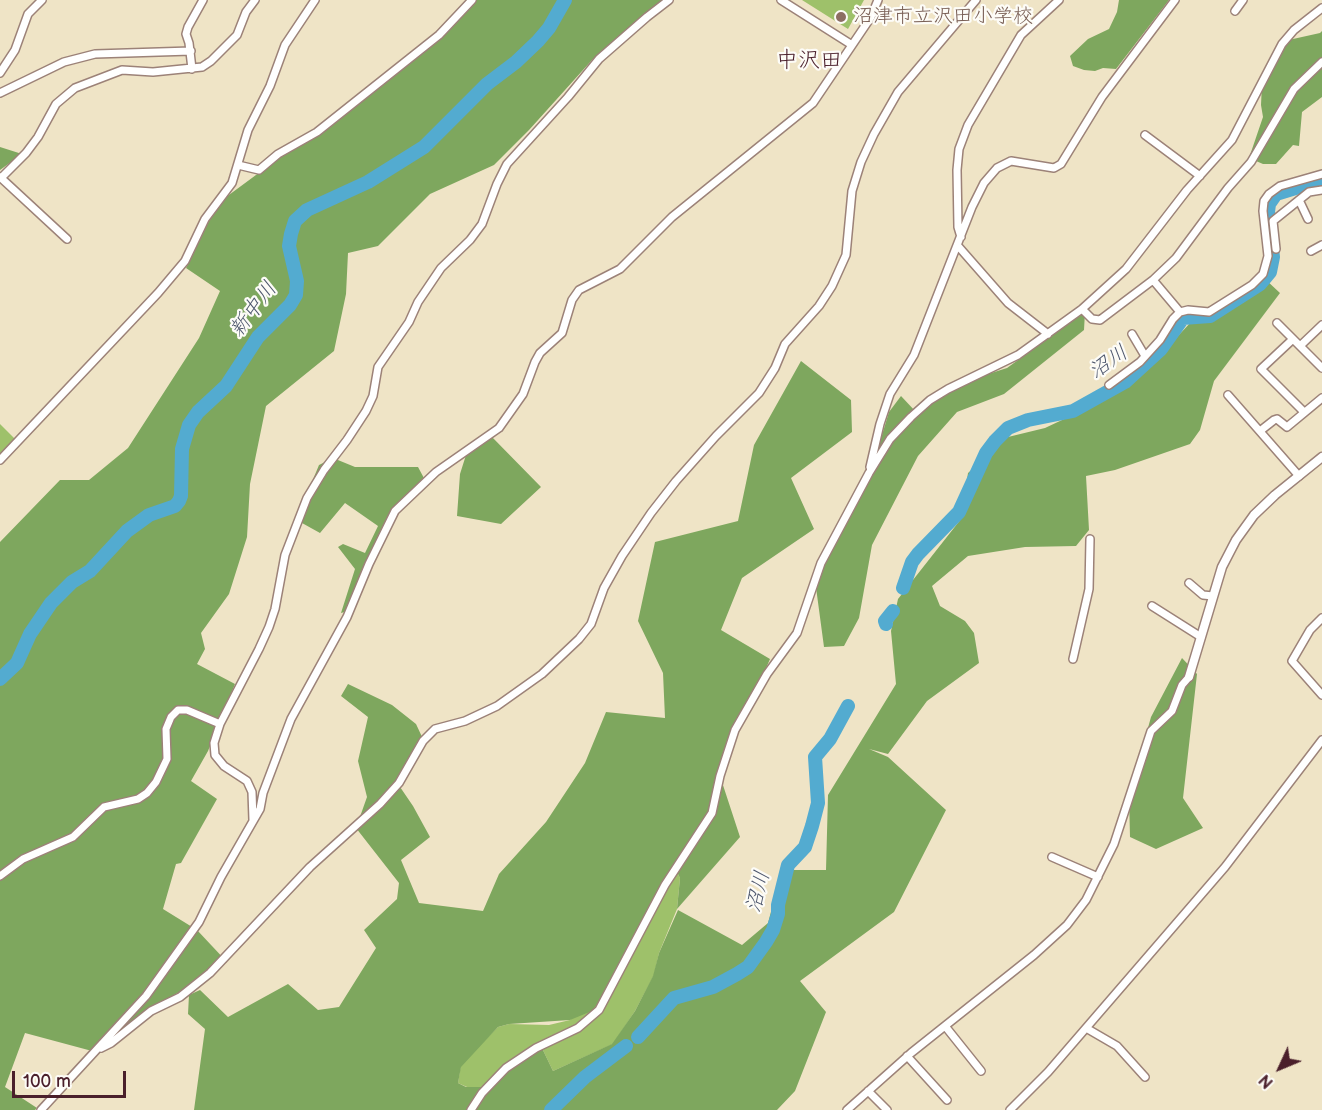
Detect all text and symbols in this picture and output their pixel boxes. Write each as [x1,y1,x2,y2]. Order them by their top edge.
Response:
place label: 沼津市立沢田小学校 [853,5,1033,29]
marker: 沼津市立沢田小学校 [834,10,848,24]
district label: 中沢田 [776,48,842,74]
water label: 新中川 [225,277,283,343]
water label: 沼川 [1085,341,1133,385]
water label: 沼川 [742,869,776,915]
north arrow [1250,1038,1310,1098]
scale bar [15,1059,129,1097]
text: N [1256,1070,1278,1092]
text: 100 m [23,1071,71,1092]

